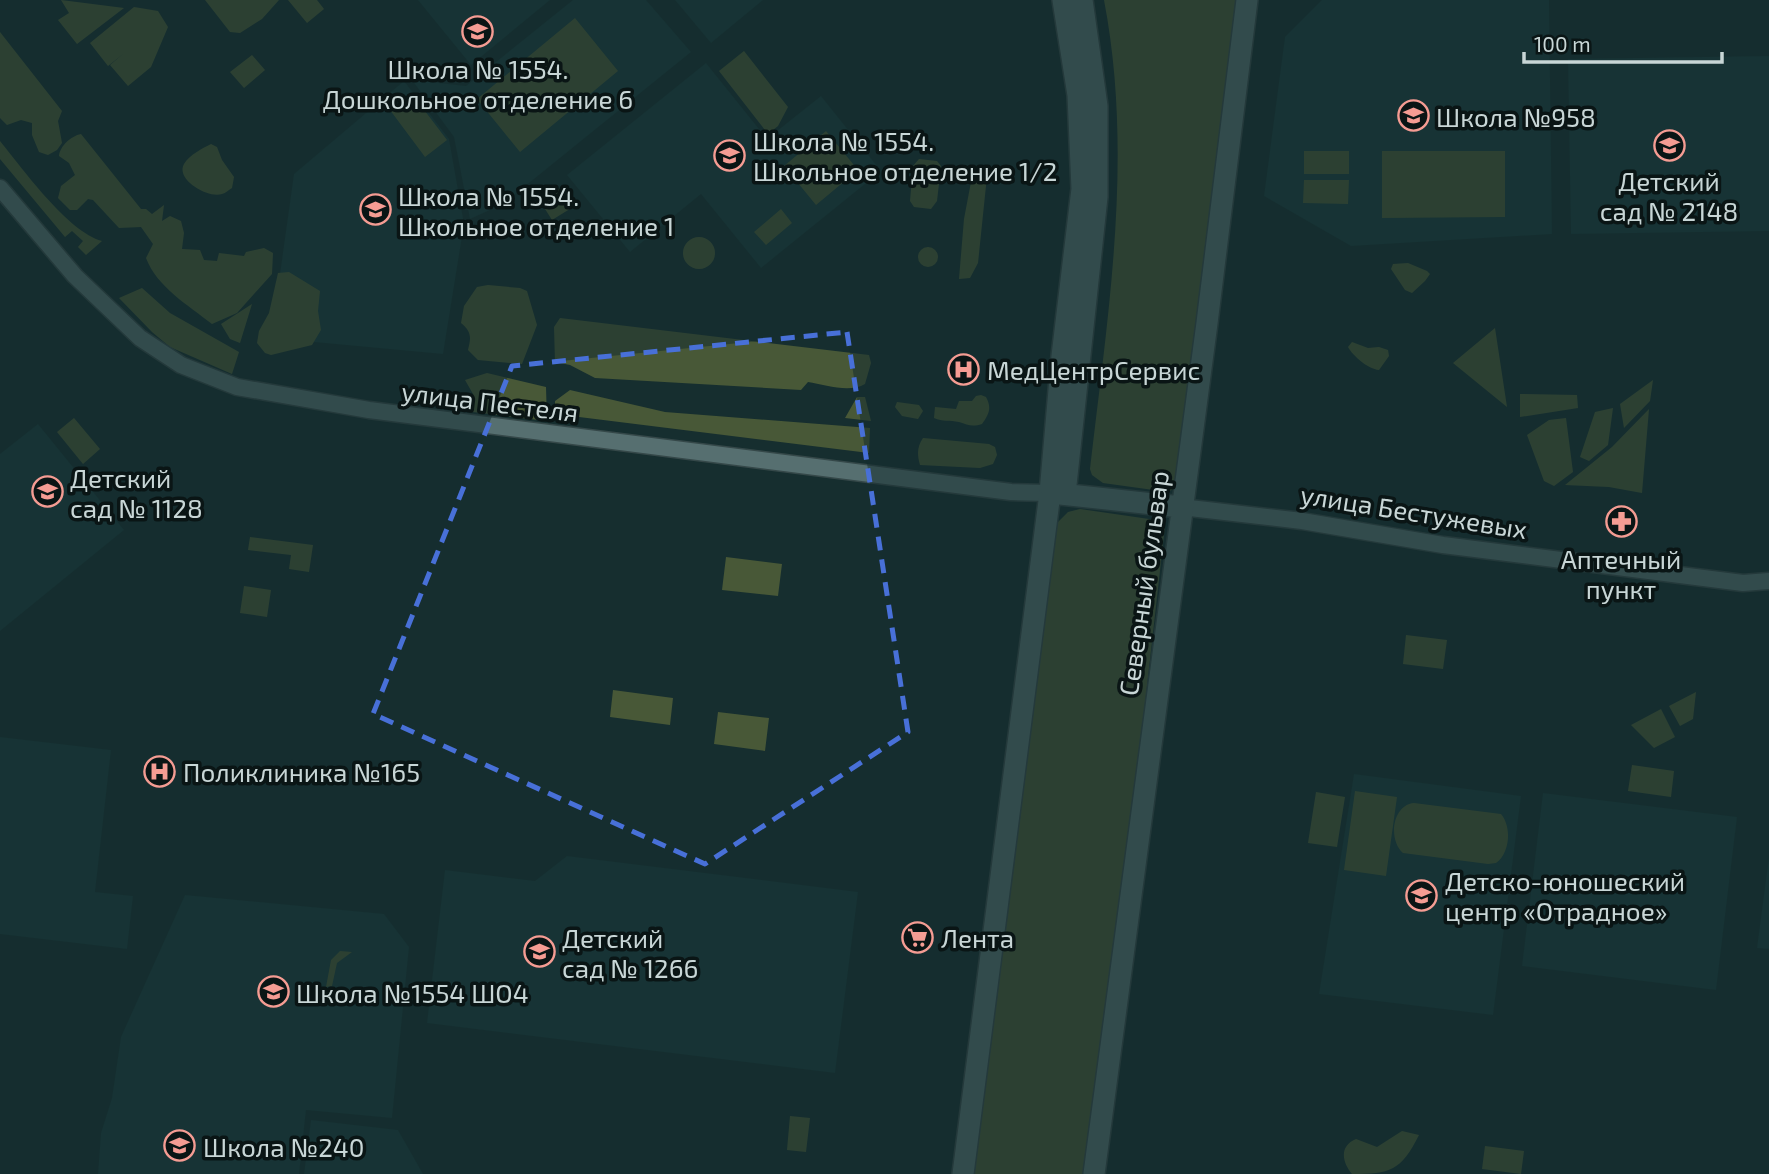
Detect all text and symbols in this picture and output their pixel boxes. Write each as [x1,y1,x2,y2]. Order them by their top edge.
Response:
school or university icon: Школа № 1554. Дошкольное отделение 6 [461,15,495,49]
scale bar [1524,21,1722,65]
text: 100 m [1534,31,1591,56]
place label: Школа № 1554. Дошкольное отделение 6 [323,53,633,114]
school or university icon: Школа №958 [1396,99,1430,133]
place label: Школа №958 [1436,101,1596,132]
place label: Школа № 1554. Школьное отделение 1/2 [753,125,1057,186]
school or university icon: Детский сад № 2148 [1652,128,1686,162]
school or university icon: Школа № 1554. Школьное отделение 1/2 [713,138,747,172]
place label: Детский сад № 2148 [1600,165,1738,226]
place label: Школа № 1554. Школьное отделение 1 [398,180,674,241]
school or university icon: Школа № 1554. Школьное отделение 1 [358,193,392,227]
hospital icon: МедЦентрСервис [947,352,981,386]
place label: МедЦентрСервис [987,354,1200,385]
street label: улица Пестеля [400,375,580,428]
place label: Детский сад № 1128 [70,462,203,523]
street label: Северный бульвар [1112,469,1175,698]
school or university icon: Детский сад № 1128 [30,475,64,509]
street label: улица Бестужевых [1298,478,1530,545]
pharmacy icon: Аптечный пункт [1604,505,1638,539]
place label: Аптечный пункт [1561,543,1681,605]
hospital icon: Поликлиника №165 [143,754,177,788]
place label: Поликлиника №165 [183,756,420,787]
place label: Детско-юношеский центр «Отрадное» [1445,865,1685,926]
school or university icon: Детско-юношеский центр «Отрадное» [1405,878,1439,912]
supermarket icon: Лента [901,920,935,954]
place label: Детский сад № 1266 [562,922,698,983]
place label: Лента [941,922,1014,953]
school or university icon: Детский сад № 1266 [522,935,556,969]
school or university icon: Школа №1554 ШО4 [256,975,290,1009]
place label: Школа №1554 ШО4 [296,977,529,1008]
school or university icon: Школа №240 [163,1129,197,1163]
place label: Школа №240 [203,1131,364,1162]

